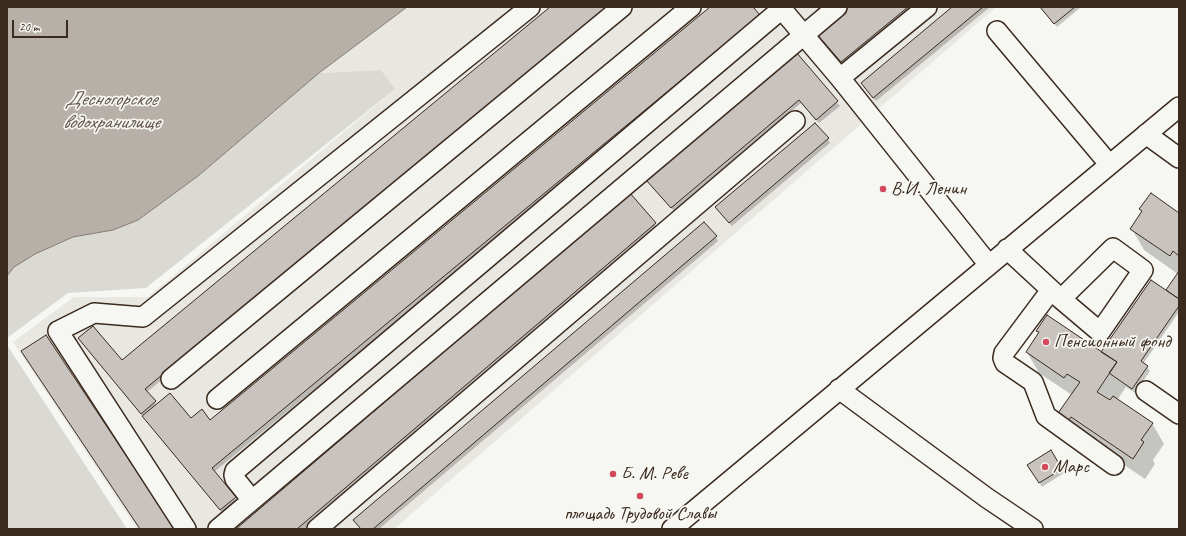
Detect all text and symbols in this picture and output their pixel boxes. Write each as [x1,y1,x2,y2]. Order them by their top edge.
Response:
scale bar [14,12,70,38]
text: 20 m [19,19,39,35]
water label: Десногорское водохранилище [63,88,159,135]
place label: В.И. Ленин [891,178,966,200]
marker: В.И. Ленин [878,184,888,194]
place label: Пенсионный фонд [1054,331,1170,353]
marker: Пенсионный фонд [1041,337,1051,347]
place label: Марс [1053,456,1089,478]
marker: Марс [1040,462,1050,472]
place label: Б. М. Реве [621,463,688,485]
marker: Б. М. Реве [608,469,618,479]
marker: площадь Трудовой Славы [635,491,645,501]
place label: площадь Трудовой Славы [564,503,716,525]

